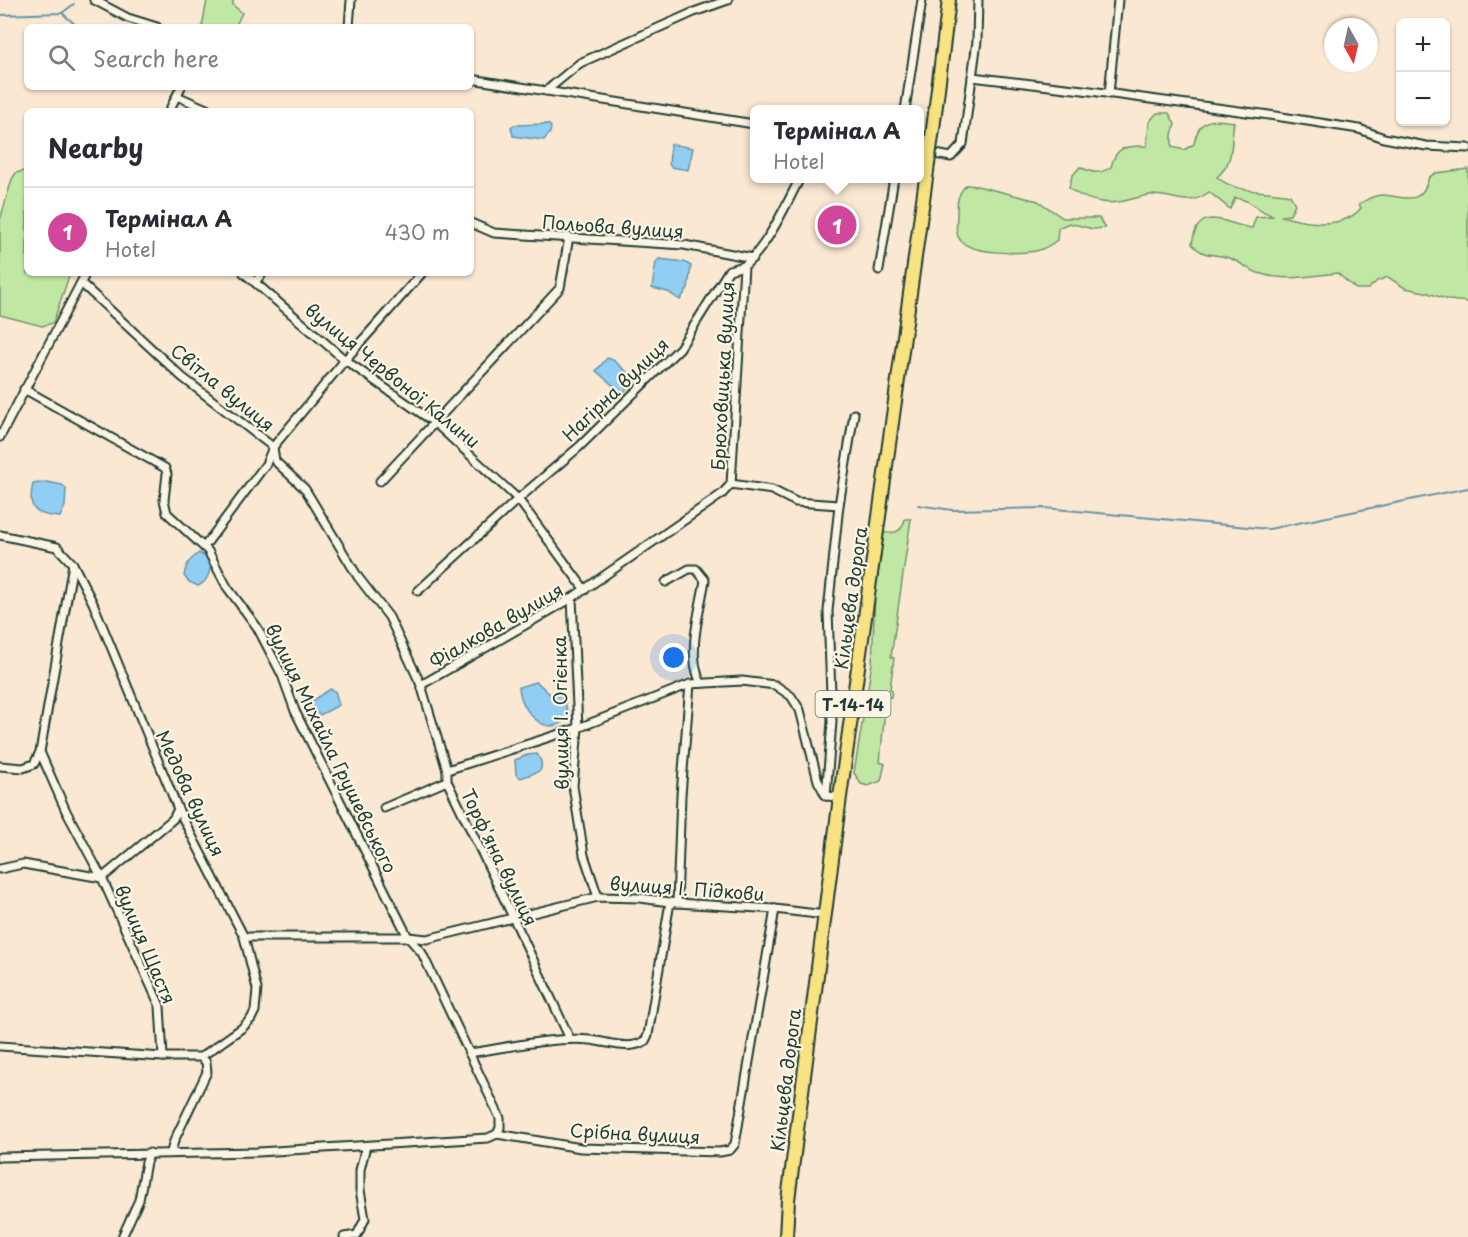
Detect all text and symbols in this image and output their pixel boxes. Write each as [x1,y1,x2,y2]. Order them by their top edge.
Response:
north arrow [1324,18,1378,72]
map controls [1396,18,1450,126]
button: + [1396,18,1450,72]
search box [24,24,474,90]
icon: search [45,41,78,74]
text: Search here [93,41,219,74]
button: − [1396,72,1450,126]
popup [750,105,924,183]
text: Термінал А [773,113,901,146]
text: Nearby [48,128,143,167]
text: Hotel [773,146,824,176]
text: Термінал А [105,201,232,234]
pin: 1 [818,202,856,248]
street label: Польова вулиця [541,208,685,244]
text: 1 [63,217,72,247]
text: 430 m [385,217,450,247]
text: Hotel [105,234,156,264]
street label: Брюховицька вулиця [704,281,740,471]
street label: вулиця Червоної Калини [300,296,486,454]
street label: Нагірна вулиця [556,331,674,447]
street label: Світла вулиця [165,337,281,437]
street label: Кільцева дорога [827,524,874,671]
street label: Фіалкова вулиця [424,576,568,674]
street label: вулиця Михайла Грушевського [260,619,404,877]
street label: вулиця І. Огієнка [545,635,575,790]
your location [659,643,688,672]
road number: Т-14-14 [816,691,890,717]
street label: Медова вулиця [150,725,232,861]
street label: Торф'яна вулиця [455,784,545,930]
street label: вулиця І. Підкови [609,869,765,907]
street label: вулиця Щастя [109,880,183,1008]
street label: Кільцева дорога [763,1006,807,1153]
street label: Срібна вулиця [569,1116,701,1150]

